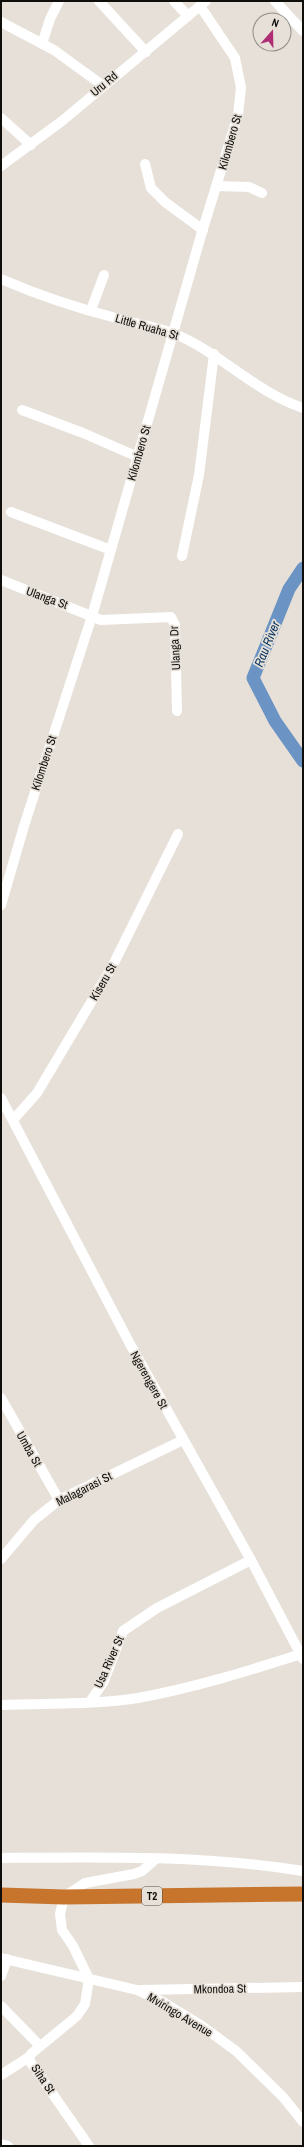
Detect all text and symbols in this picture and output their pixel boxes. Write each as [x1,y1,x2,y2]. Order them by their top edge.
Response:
north arrow [252,12,292,52]
text: N [270,15,281,30]
street label: Uru Rd [87,68,121,100]
street label: Kilombero St [214,112,246,172]
street label: Little Ruaha St [114,310,181,344]
street label: Kilombero St [123,423,155,483]
street label: Ulanga St [24,583,70,613]
water label: Rau River [250,618,284,669]
street label: Ulanga Dr [166,625,184,671]
street label: Kilombero St [28,733,60,793]
street label: Kiseru St [86,960,120,1004]
street label: Ngerengere St [126,1348,172,1412]
street label: Umba St [13,1428,46,1470]
street label: Malagarasi St [53,1468,115,1510]
street label: Usa River St [90,1633,128,1691]
road number: T2 [142,1887,162,1905]
street label: Mkondoa St [194,1981,247,1997]
street label: Mviringo Avenue [144,1989,216,2041]
street label: Siha St [27,2061,59,2097]

